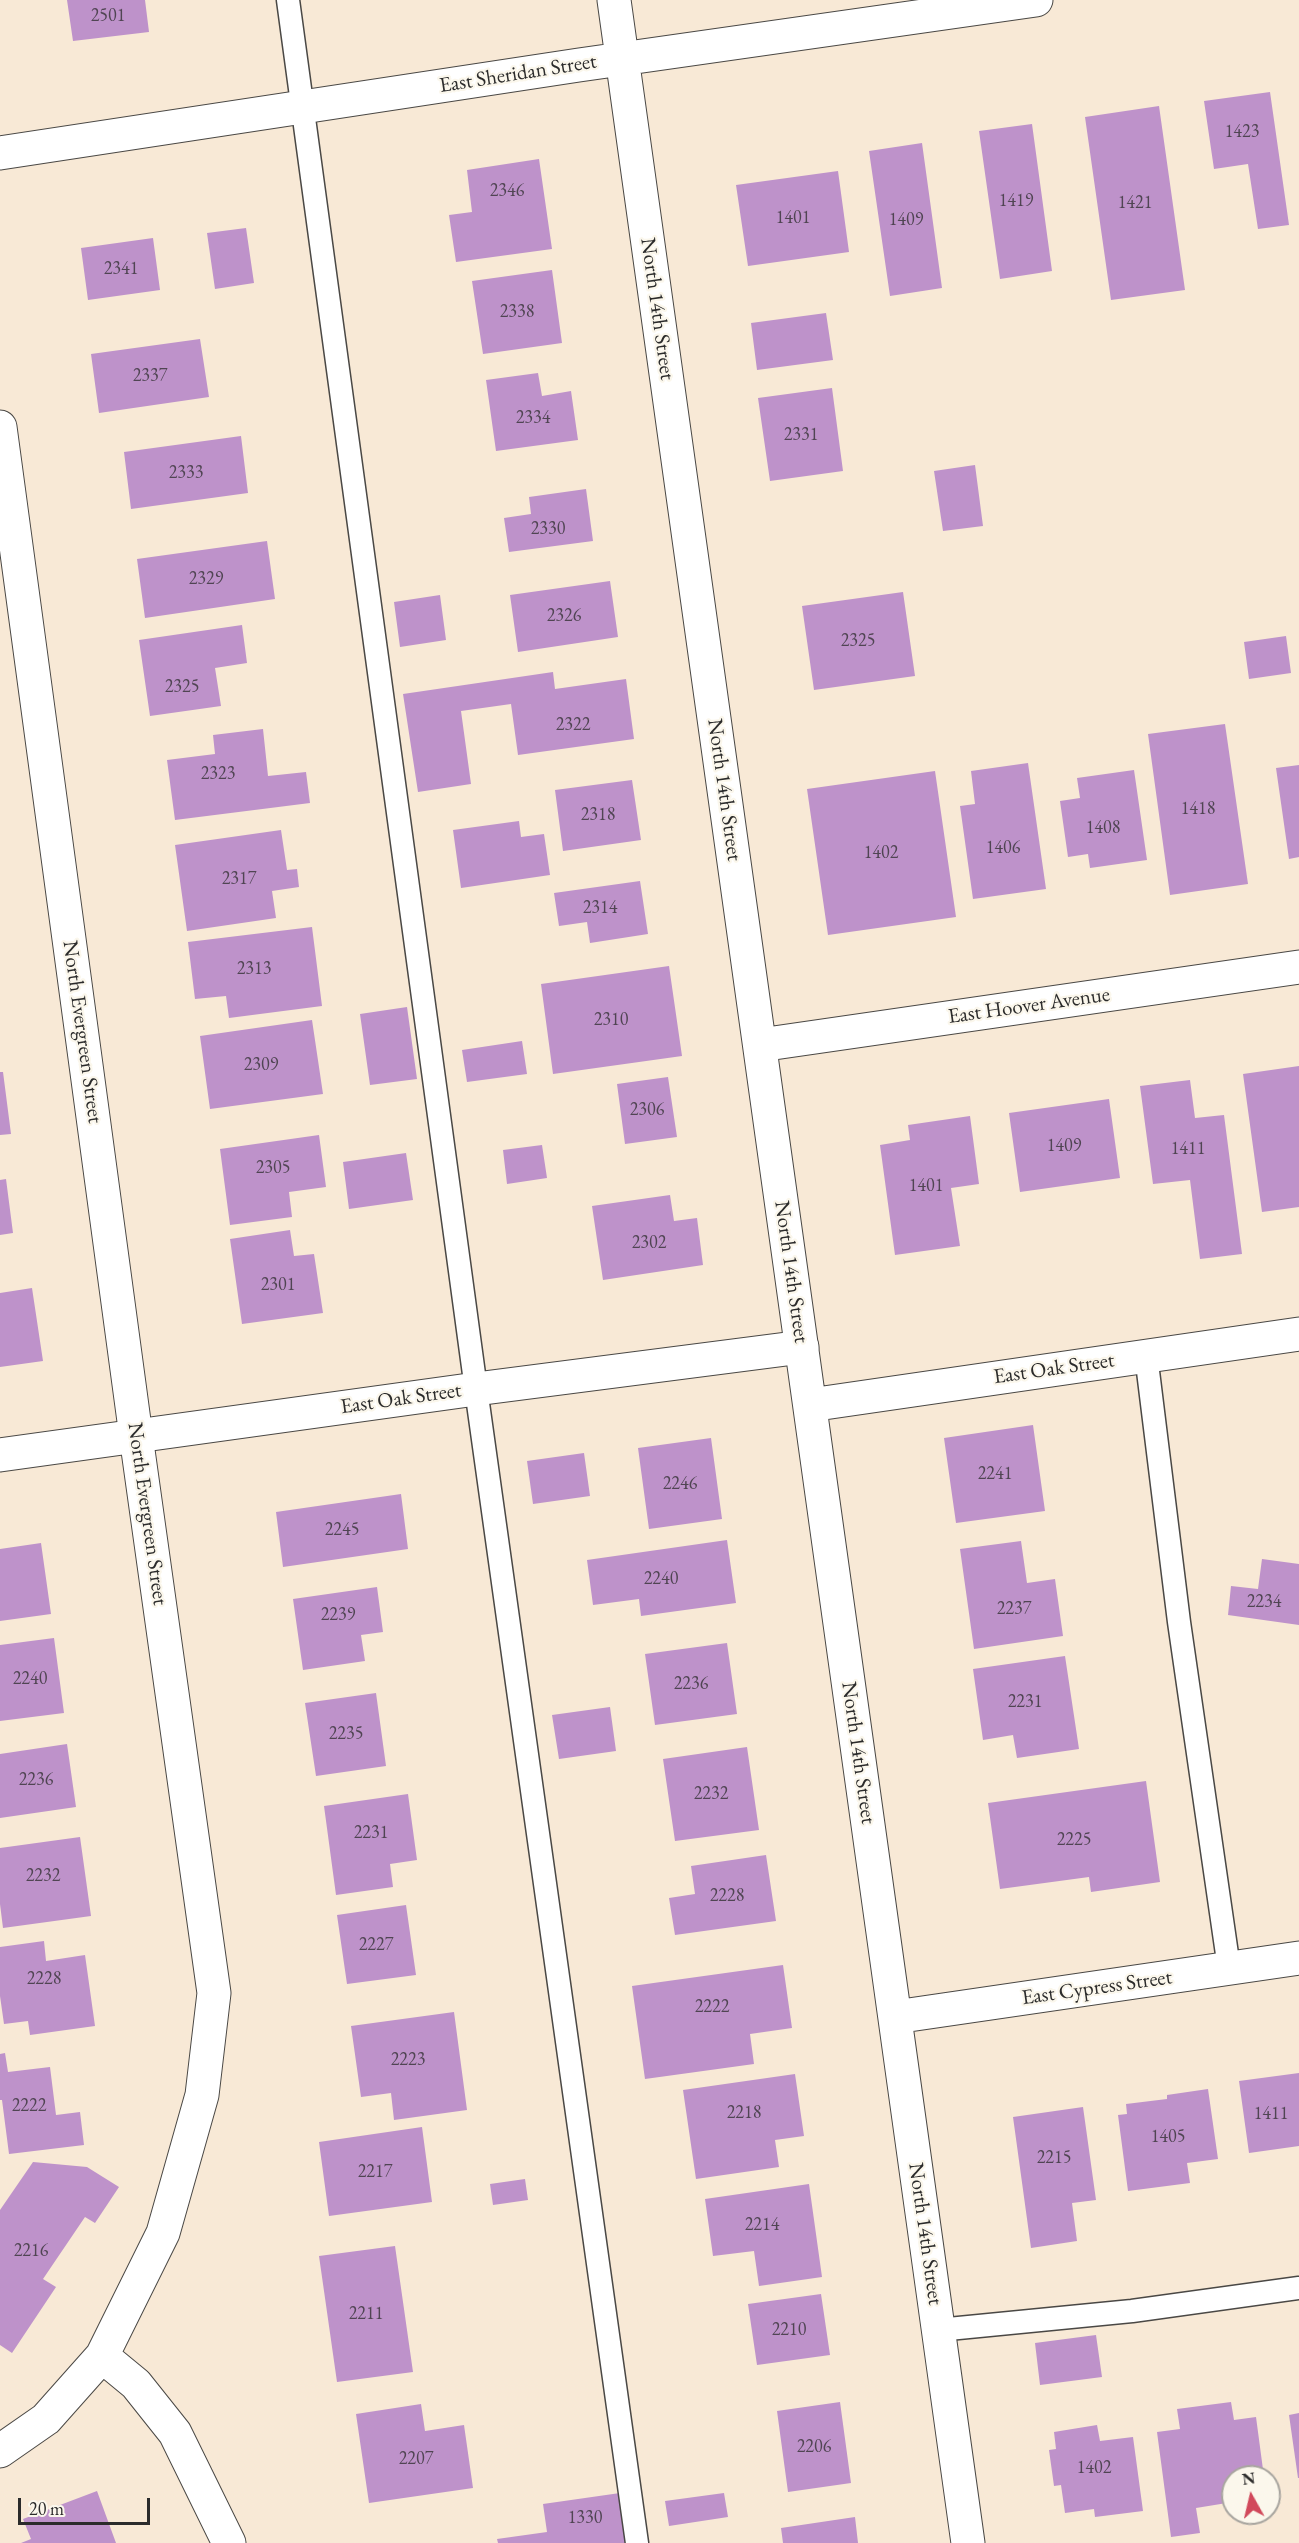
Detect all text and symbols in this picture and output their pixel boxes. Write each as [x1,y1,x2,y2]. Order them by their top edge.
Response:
house number: 2501 [91,5,125,27]
street label: East Sheridan Street [438,49,598,99]
house number: 1423 [1225,121,1259,143]
house number: 2346 [490,180,524,202]
house number: 1419 [999,190,1033,212]
house number: 1421 [1118,192,1152,214]
house number: 1401 [776,207,810,229]
house number: 1409 [889,209,923,231]
street label: North 14th Street [635,236,679,382]
house number: 2341 [104,258,138,280]
house number: 2338 [500,301,534,323]
house number: 2337 [133,365,167,387]
house number: 2334 [516,407,550,429]
house number: 2331 [784,424,818,446]
house number: 2333 [169,462,203,484]
house number: 2330 [531,518,565,540]
house number: 2329 [189,568,223,590]
house number: 2326 [547,605,581,627]
house number: 2325 [841,630,875,652]
house number: 2325 [165,676,199,698]
house number: 2322 [556,714,590,736]
street label: North 14th Street [702,717,746,863]
house number: 2323 [201,763,235,785]
house number: 1418 [1181,798,1215,820]
house number: 2318 [581,804,615,826]
house number: 1408 [1086,817,1120,839]
house number: 1406 [986,837,1020,859]
house number: 1402 [864,842,898,864]
house number: 2317 [222,868,256,890]
house number: 2314 [583,897,617,919]
street label: North Evergreen Street [57,939,107,1125]
house number: 2313 [237,958,271,980]
street label: East Hoover Avenue [946,982,1112,1030]
house number: 2310 [594,1009,628,1031]
house number: 2309 [244,1054,278,1076]
house number: 2306 [630,1099,664,1121]
house number: 1409 [1047,1135,1081,1157]
house number: 1411 [1171,1138,1205,1160]
house number: 2305 [256,1157,290,1179]
house number: 1401 [909,1175,943,1197]
street label: North 14th Street [769,1199,813,1345]
house number: 2302 [632,1232,666,1254]
house number: 2301 [261,1274,295,1296]
street label: East Oak Street [992,1348,1116,1390]
street label: East Oak Street [339,1378,463,1420]
street label: North Evergreen Street [122,1421,172,1607]
house number: 2241 [978,1463,1012,1485]
house number: 2246 [663,1473,697,1495]
house number: 2245 [325,1519,359,1541]
house number: 2240 [644,1568,678,1590]
house number: 2234 [1247,1591,1281,1613]
house number: 2237 [997,1598,1031,1620]
house number: 2239 [321,1604,355,1626]
house number: 2240 [13,1668,47,1690]
house number: 2236 [674,1673,708,1695]
street label: North 14th Street [836,1680,880,1826]
house number: 2231 [1008,1691,1042,1713]
house number: 2235 [329,1723,363,1745]
house number: 2236 [19,1769,53,1791]
house number: 2232 [694,1783,728,1805]
house number: 2231 [354,1822,388,1844]
house number: 2225 [1057,1829,1091,1851]
house number: 2232 [26,1865,60,1887]
house number: 2228 [710,1885,744,1907]
house number: 2227 [359,1934,393,1956]
street label: East Cypress Street [1020,1965,1174,2011]
house number: 2228 [27,1968,61,1990]
house number: 2222 [695,1996,729,2018]
house number: 2223 [391,2049,425,2071]
house number: 2222 [12,2095,46,2117]
house number: 2218 [727,2102,761,2124]
house number: 1411 [1254,2103,1288,2125]
house number: 1405 [1151,2126,1185,2148]
house number: 2215 [1037,2147,1071,2169]
house number: 2217 [358,2161,392,2183]
street label: North 14th Street [903,2161,947,2307]
house number: 2214 [745,2214,779,2236]
house number: 2216 [14,2240,48,2262]
house number: 2211 [349,2303,383,2325]
house number: 2210 [772,2319,806,2341]
house number: 2206 [797,2436,831,2458]
house number: 2207 [399,2448,433,2470]
house number: 1402 [1077,2457,1111,2479]
north arrow [1221,2465,1281,2525]
text: N [1241,2467,1257,2490]
scale bar [21,2486,153,2524]
text: 20 m [29,2497,64,2520]
house number: 1330 [568,2507,602,2529]

